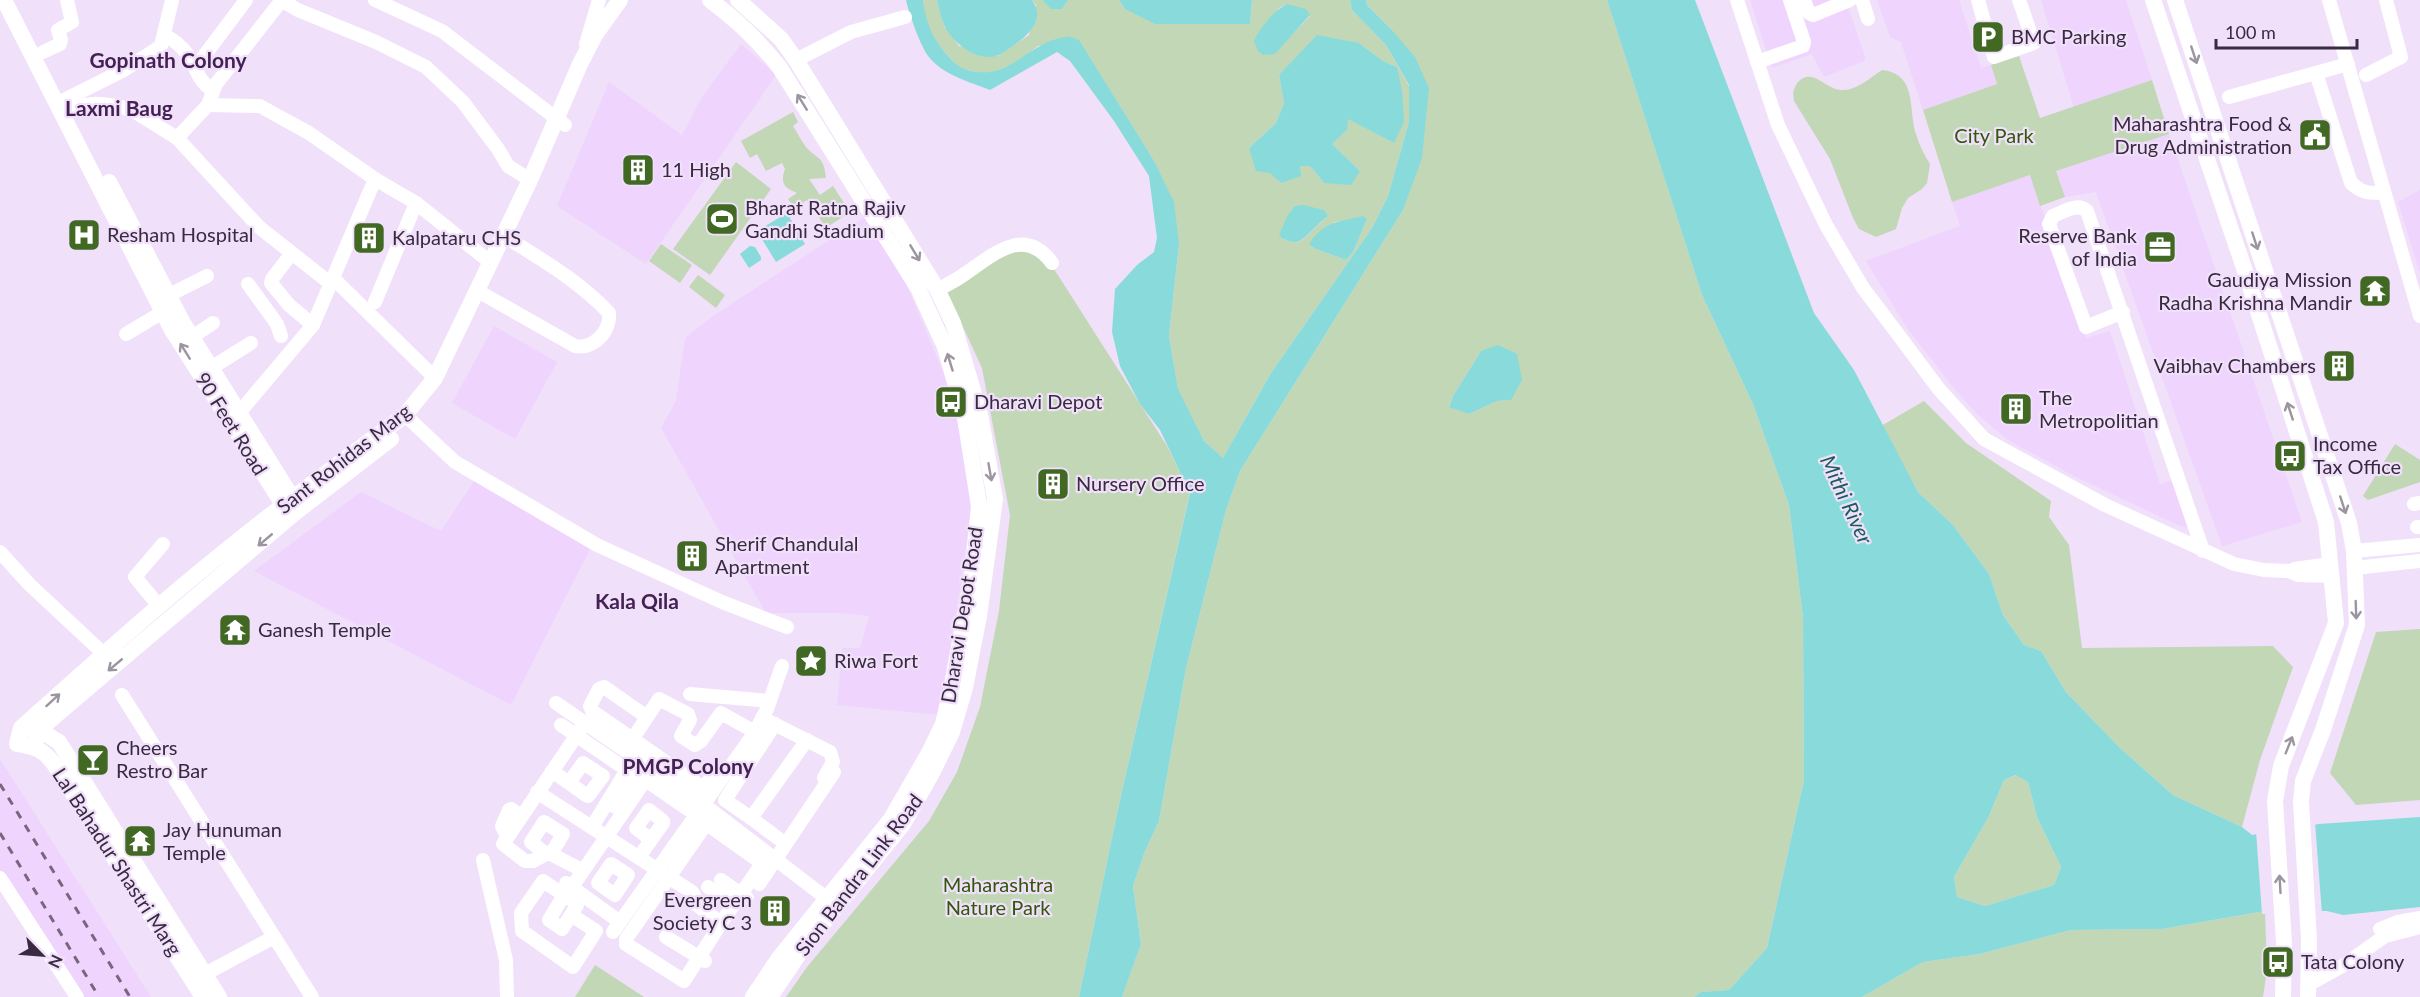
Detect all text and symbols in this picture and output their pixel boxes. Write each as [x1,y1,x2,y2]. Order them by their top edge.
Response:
scale bar [2216,12,2357,50]
parking icon: BMC Parking [1970,19,2006,55]
text: 100 m [2225,21,2276,43]
place label: BMC Parking [2011,24,2126,48]
one-way arrow [2189,46,2200,64]
district label: Gopinath Colony [89,47,248,72]
one-way arrow [795,94,807,111]
district label: Laxmi Baug [65,95,173,120]
place label: Maharashtra Food & Drug Administration [2113,111,2293,158]
public building icon: Maharashtra Food & Drug Administration [2297,117,2333,153]
park label: City Park [1954,123,2035,147]
building icon: 11 High [620,152,656,188]
place label: 11 High [661,157,731,181]
place label: Bharat Ratna Rajiv Gandhi Stadium [745,195,907,242]
sports icon: Bharat Ratna Rajiv Gandhi Stadium [704,201,740,237]
hospital icon: Resham Hospital [66,217,102,253]
building icon: Kalpataru CHS [351,220,387,256]
place label: Resham Hospital [107,222,254,246]
place label: Reserve Bank of India [2018,223,2138,270]
place label: Kalpataru CHS [392,225,521,249]
office icon: Reserve Bank of India [2142,229,2178,265]
one-way arrow [2251,231,2262,249]
one-way arrow [909,244,921,261]
place label: Gaudiya Mission Radha Krishna Mandir [2158,267,2353,314]
temple icon: Gaudiya Mission Radha Krishna Mandir [2357,273,2393,309]
one-way arrow [178,343,190,360]
building icon: Vaibhav Chambers [2321,348,2357,384]
one-way arrow [944,353,955,372]
place label: Vaibhav Chambers [2154,353,2316,377]
street label: 90 Feet Road [191,368,273,479]
bus stop icon: Dharavi Depot [933,384,969,420]
place label: The Metropolitian [2039,385,2159,432]
place label: Dharavi Depot [974,389,1102,413]
building icon: The Metropolitian [1998,391,2034,427]
street label: Sant Rohidas Marg [271,398,415,518]
one-way arrow [2283,402,2294,421]
place label: Income Tax Office [2313,431,2401,478]
bus stop icon: Income Tax Office [2272,438,2308,474]
water label: Mithi River [1816,451,1879,548]
one-way arrow [985,461,996,481]
building icon: Nursery Office [1035,466,1071,502]
place label: Nursery Office [1076,471,1205,495]
one-way arrow [2338,495,2349,514]
street label: Dharavi Depot Road [935,525,987,705]
place label: Sherif Chandulal Apartment [715,531,859,578]
one-way arrow [257,534,273,547]
building icon: Sherif Chandulal Apartment [674,538,710,574]
district label: Kala Qila [595,588,679,613]
one-way arrow [2351,599,2362,619]
temple icon: Ganesh Temple [217,612,253,648]
place label: Ganesh Temple [258,617,391,641]
place icon: Riwa Fort [793,643,829,679]
place label: Riwa Fort [834,648,918,672]
one-way arrow [108,658,123,672]
one-way arrow [45,693,60,707]
place label: Cheers Restro Bar [116,735,208,782]
one-way arrow [2284,736,2295,755]
bar icon: Cheers Restro Bar [75,742,111,778]
district label: PMGP Colony [622,753,755,778]
street label: Lal Bahadur Shastri Marg [48,763,187,960]
street label: Sion Bandra Link Road [790,789,927,960]
place label: Jay Hunuman Temple [163,817,282,864]
temple icon: Jay Hunuman Temple [122,823,158,859]
park label: Maharashtra Nature Park [943,872,1053,919]
one-way arrow [2275,875,2286,895]
place label: Evergreen Society C 3 [653,887,752,934]
building icon: Evergreen Society C 3 [757,893,793,929]
north arrow [12,925,72,985]
bus stop icon: Tata Colony [2260,944,2296,980]
place label: Tata Colony [2301,949,2405,973]
text: N [45,952,67,971]

